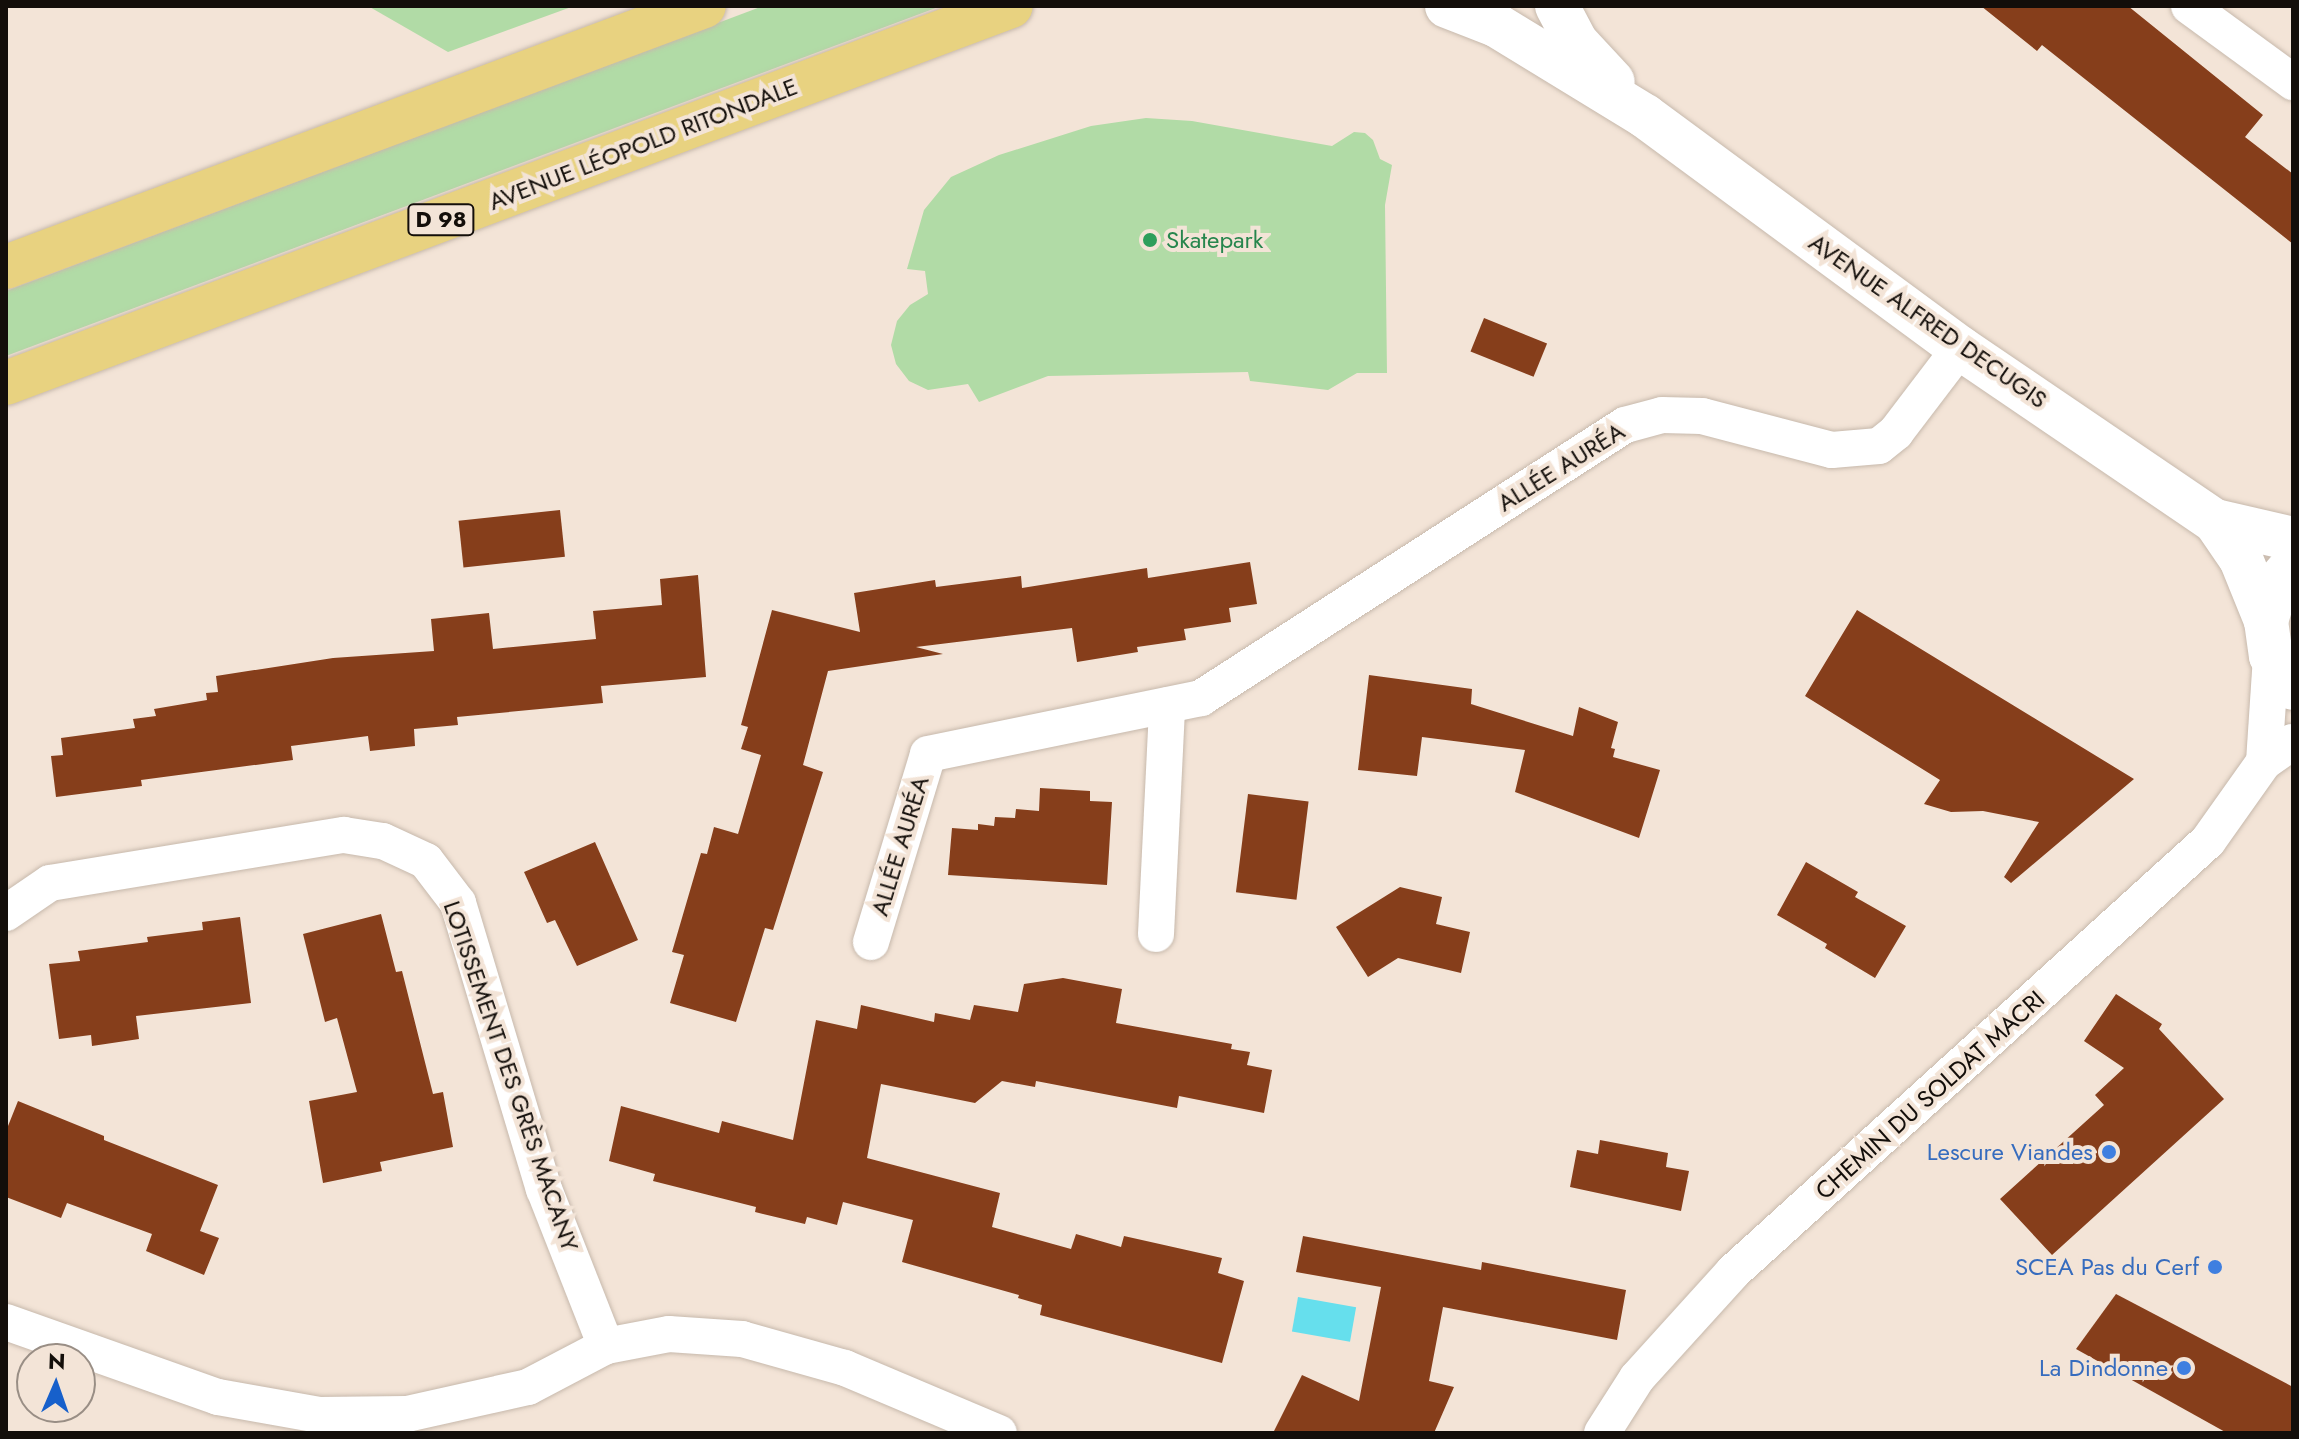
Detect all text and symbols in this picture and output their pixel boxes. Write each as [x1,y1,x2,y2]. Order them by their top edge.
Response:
street label: AVENUE LÉOPOLD RITONDALE [485,72,801,216]
road number: D 98 [407,202,475,238]
place label: Skatepark [1166,226,1263,254]
street label: AVENUE ALFRED DECUGIS [1803,228,2053,414]
marker: Skatepark [1141,231,1159,249]
street label: ALLÉE AURÉA [1492,417,1630,517]
street label: ALLÉE AURÉA [865,773,935,919]
street label: LOTISSEMENT DES GRÈS MACANY [437,897,585,1255]
street label: CHEMIN DU SOLDAT MACRI [1810,985,2050,1205]
place label: Lescure Viandes [1927,1138,2093,1166]
marker: Lescure Viandes [2100,1143,2118,1161]
place label: SCEA Pas du Cerf [2015,1253,2199,1281]
marker: SCEA Pas du Cerf [2206,1258,2224,1276]
north arrow [16,1343,96,1423]
text: N [47,1345,66,1377]
place label: La Dindonne [2039,1354,2168,1382]
marker: La Dindonne [2175,1359,2193,1377]

